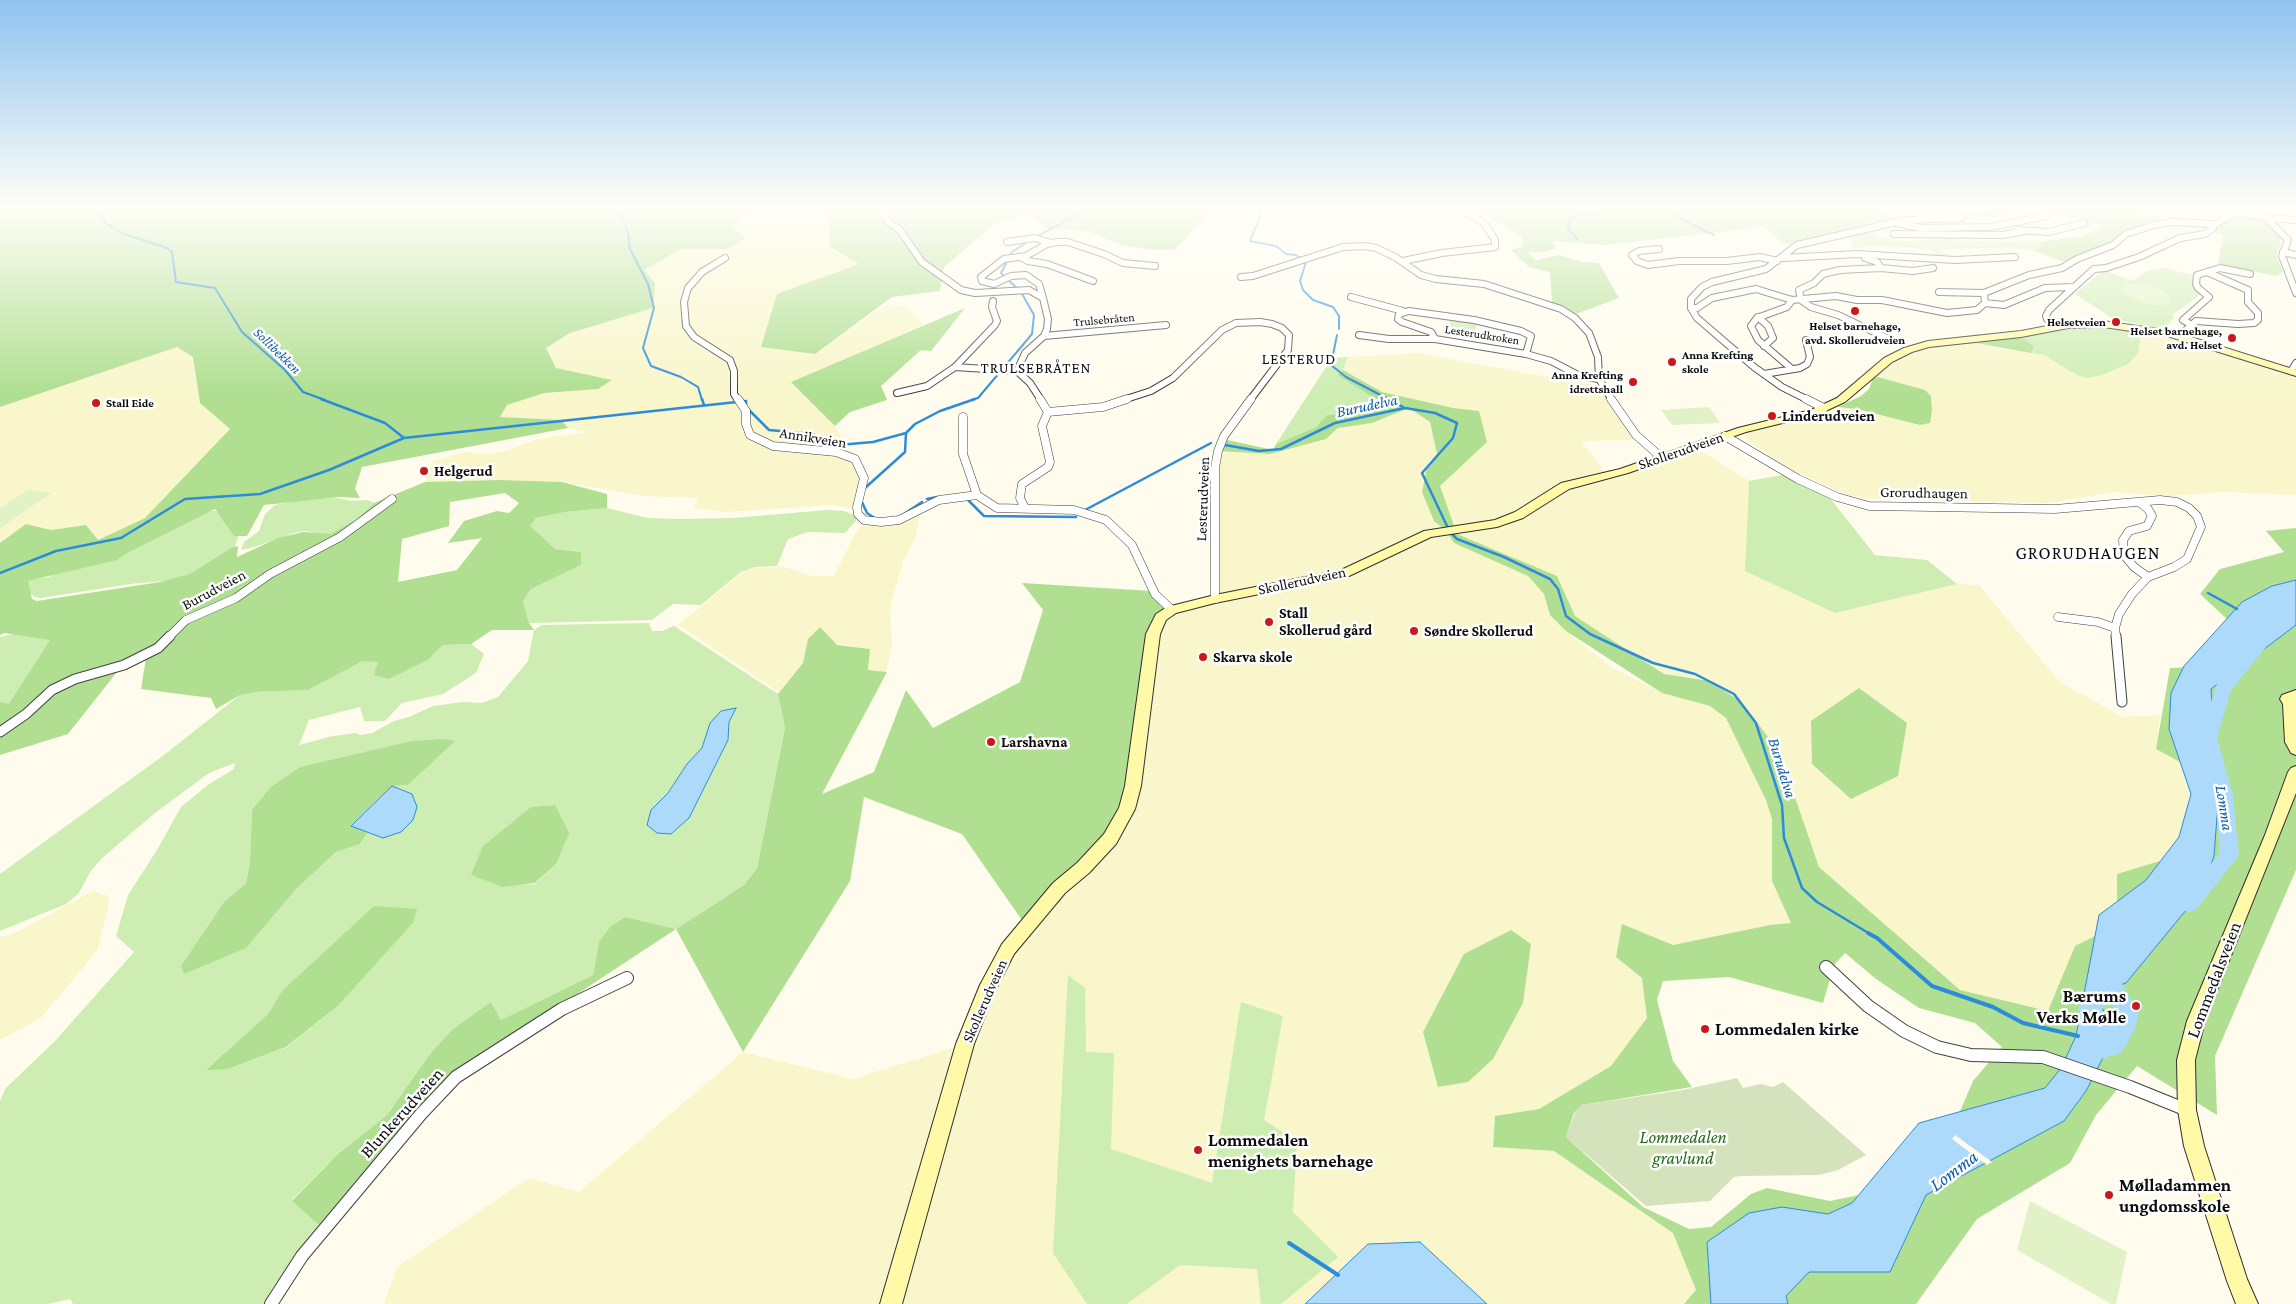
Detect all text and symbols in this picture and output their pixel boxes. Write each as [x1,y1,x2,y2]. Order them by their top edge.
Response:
marker: Helset barnehage, avd. Skollerudveien [1849,305,1861,317]
street label: Trulsebråten [1073,310,1135,330]
place label: Helsetveien [2047,315,2106,329]
marker: Helsetveien [2110,316,2122,328]
place label: Helset barnehage, avd. Skollerudveien [1805,319,1905,347]
street label: Lesterudkroken [1444,322,1520,348]
water label: Sollibekken [250,324,304,378]
place label: Helset barnehage, avd. Helset [2130,324,2222,352]
marker: Helset barnehage, avd. Helset [2226,332,2238,344]
place label: Anna Krefting skole [1682,348,1753,376]
district label: LESTERUD [1261,350,1337,368]
marker: Anna Krefting skole [1666,356,1678,368]
district label: TRULSEBRÅTEN [979,359,1093,377]
place label: Anna Krefting idrettshall [1552,368,1623,396]
marker: Anna Krefting idrettshall [1627,376,1639,388]
water label: Burudelva [1335,390,1399,422]
place label: Stall Eide [106,396,154,410]
marker: Stall Eide [90,397,102,409]
place label: Linderudveien [1782,407,1875,425]
marker: Linderudveien [1766,410,1778,422]
street label: Annikveien [778,424,848,452]
street label: Skollerudveien [1636,428,1726,474]
street label: Lesterudveien [1193,456,1213,542]
place label: Helgerud [434,462,493,480]
marker: Helgerud [418,465,430,477]
street label: Grorudhaugen [1880,483,1968,503]
district label: GRORUDHAUGEN [2014,542,2162,564]
street label: Skollerudveien [1257,563,1347,599]
street label: Burudveien [179,566,249,614]
place label: Stall Skollerud gård [1279,604,1372,639]
marker: Stall Skollerud gård [1263,616,1275,628]
place label: Søndre Skollerud [1424,622,1533,640]
marker: Søndre Skollerud [1408,625,1420,637]
place label: Skarva skole [1213,648,1293,666]
marker: Skarva skole [1197,651,1209,663]
place label: Larshavna [1001,733,1067,751]
marker: Larshavna [985,736,997,748]
water label: Burudelva [1764,736,1800,800]
water label: Lomma [2211,784,2237,832]
street label: Lommedalsveien [2182,919,2246,1041]
street label: Skollerudveien [959,957,1011,1045]
place label: Bærums Verks Mølle [2036,985,2126,1028]
marker: Bærums Verks Mølle [2130,1000,2142,1012]
place label: Lommedalen kirke [1715,1018,1859,1040]
marker: Lommedalen kirke [1699,1023,1711,1035]
street label: Blunkerudveien [356,1063,448,1163]
park label: Lommedalen gravlund [1639,1126,1727,1168]
place label: Lommedalen menighets barnehage [1208,1129,1373,1172]
marker: Lommedalen menighets barnehage [1192,1144,1204,1156]
water label: Lomma [1925,1146,1983,1196]
place label: Mølladammen ungdomsskole [2119,1174,2231,1216]
marker: Mølladammen ungdomsskole [2103,1189,2115,1201]

